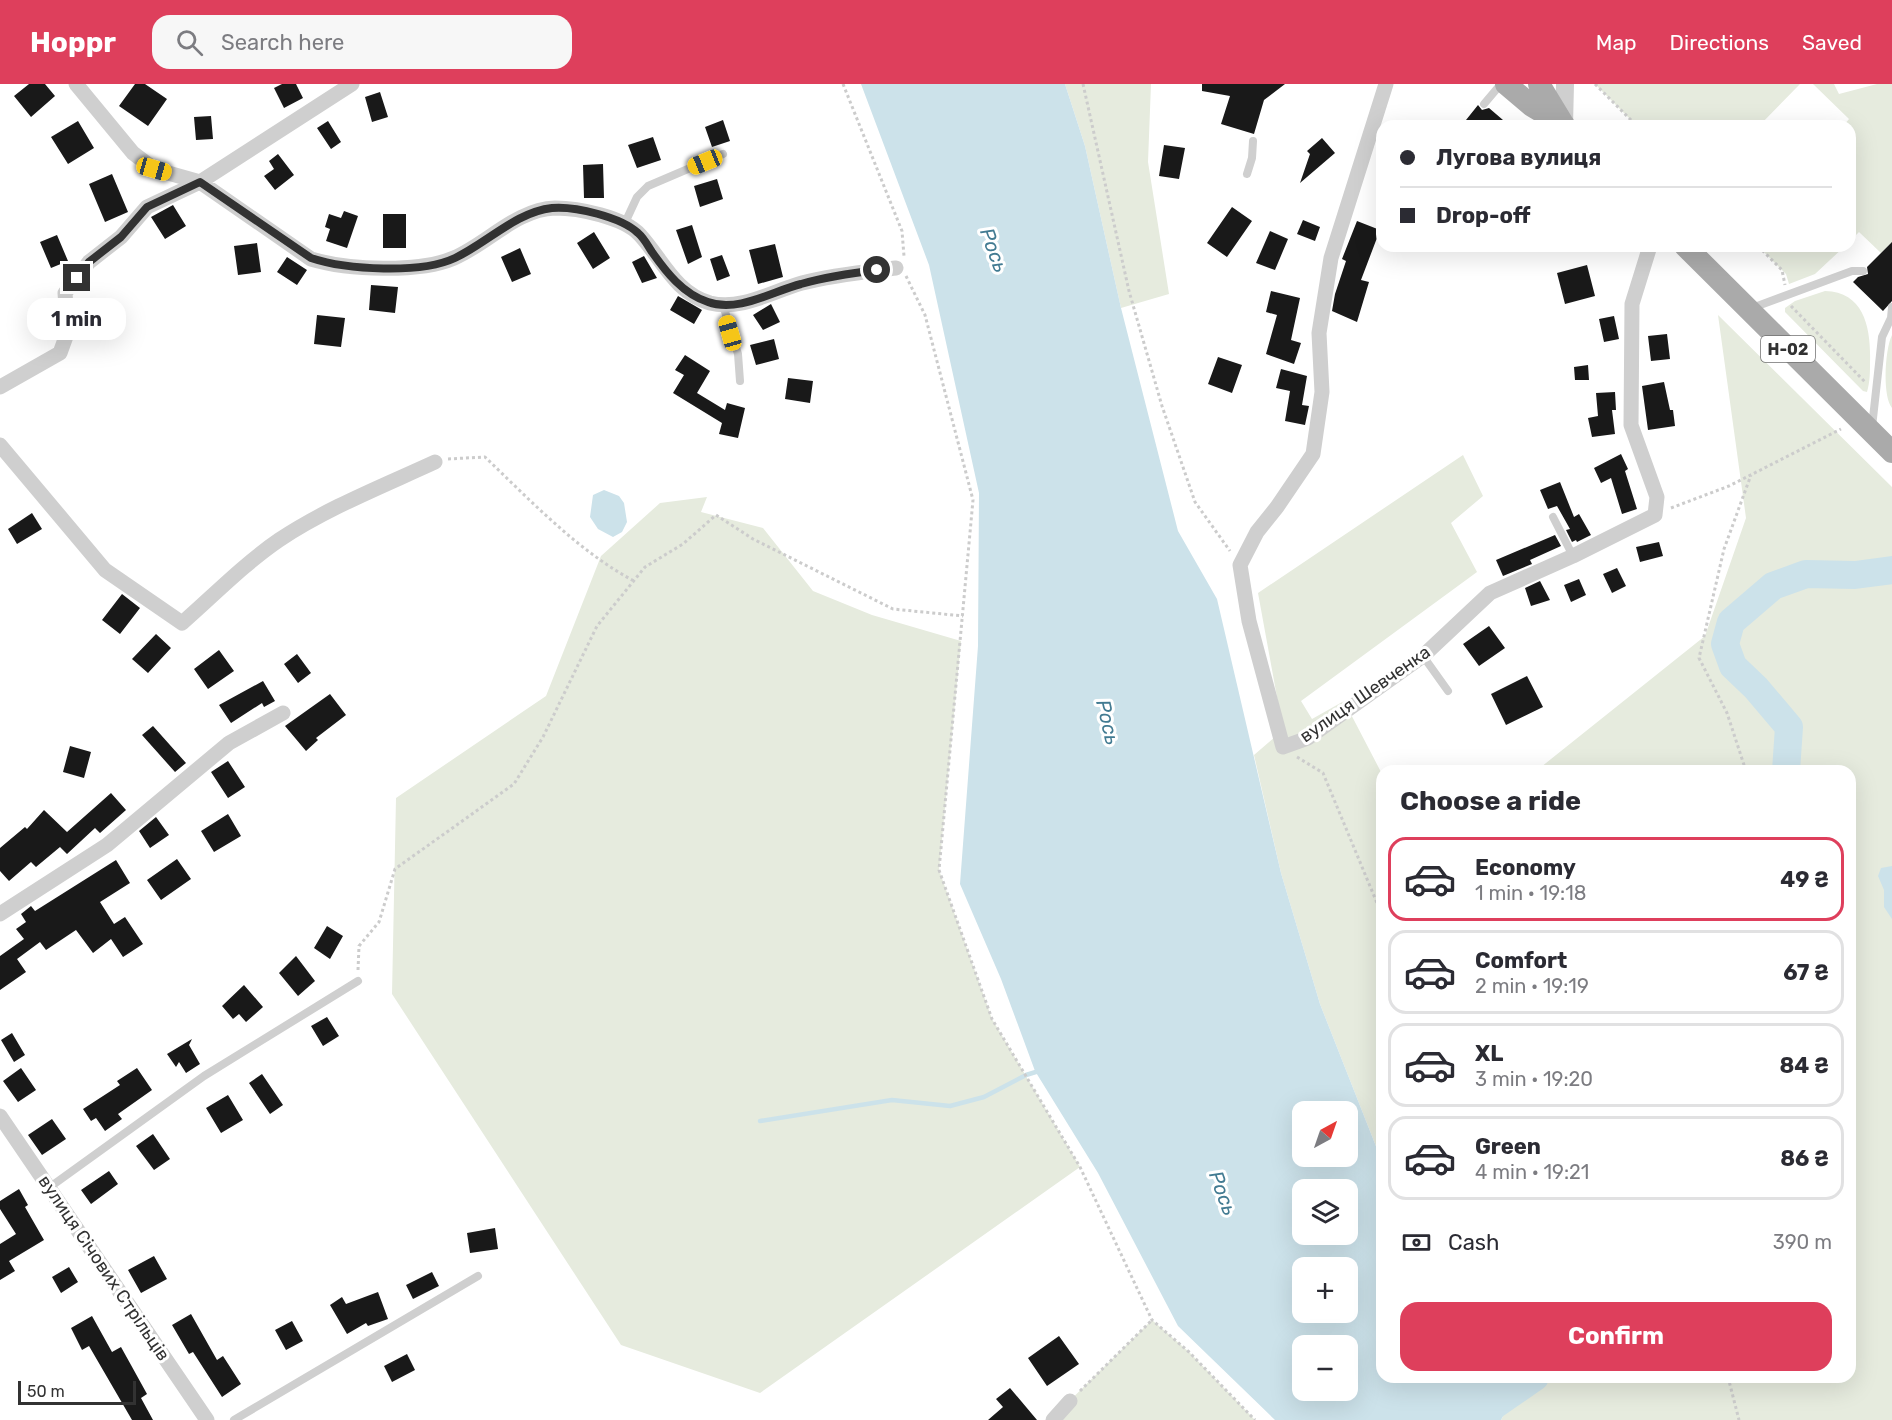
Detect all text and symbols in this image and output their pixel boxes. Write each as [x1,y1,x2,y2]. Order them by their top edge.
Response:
search box [152,15,572,69]
text: Hoppr [30,26,116,59]
icon: search [173,26,206,59]
text: Search here [221,29,344,56]
text: Map [1596,30,1637,55]
text: Directions [1670,30,1769,55]
text: Saved [1802,30,1862,55]
text: Лугова вулиця [1436,144,1601,171]
car [685,147,725,177]
car [134,155,174,183]
text: Drop-off [1436,202,1531,229]
water label: Рось [975,225,1013,275]
route start [863,256,890,283]
route end [63,264,90,291]
callout: 1 min [28,299,127,341]
text: 1 min [51,307,102,331]
car [716,313,744,353]
road number: Н-02 [1761,336,1815,362]
street label: вулиця Шевченка [1296,641,1434,747]
water label: Рось [1091,697,1125,747]
text: Choose a ride [1400,785,1581,817]
icon: car [1403,852,1457,906]
text: Economy [1475,854,1576,881]
text: 49 ₴ [1780,866,1829,893]
text: 1 min · 19:18 [1475,881,1586,905]
icon: car [1403,945,1457,999]
text: Comfort [1475,947,1567,974]
text: 67 ₴ [1783,959,1829,986]
text: 2 min · 19:19 [1475,974,1589,998]
icon: car [1403,1038,1457,1092]
text: XL [1475,1040,1503,1067]
text: 84 ₴ [1779,1052,1829,1079]
text: 3 min · 19:20 [1475,1067,1593,1091]
north arrow [1292,1101,1358,1167]
map controls [1292,1101,1358,1401]
icon: car [1403,1131,1457,1185]
text: Green [1475,1133,1541,1160]
text: 86 ₴ [1780,1145,1829,1172]
text: 4 min · 19:21 [1475,1160,1589,1184]
water label: Рось [1204,1168,1242,1218]
street label: вулиця Січових Стрільців [34,1171,174,1365]
button: layers [1292,1179,1358,1245]
icon: cash [1400,1226,1433,1259]
text: Cash [1448,1229,1499,1256]
text: 390 m [1773,1230,1832,1254]
button: + [1292,1257,1358,1323]
button: Confirm [1400,1302,1832,1371]
button: − [1292,1335,1358,1401]
scale bar [18,1378,136,1406]
text: 50 m [27,1382,65,1401]

